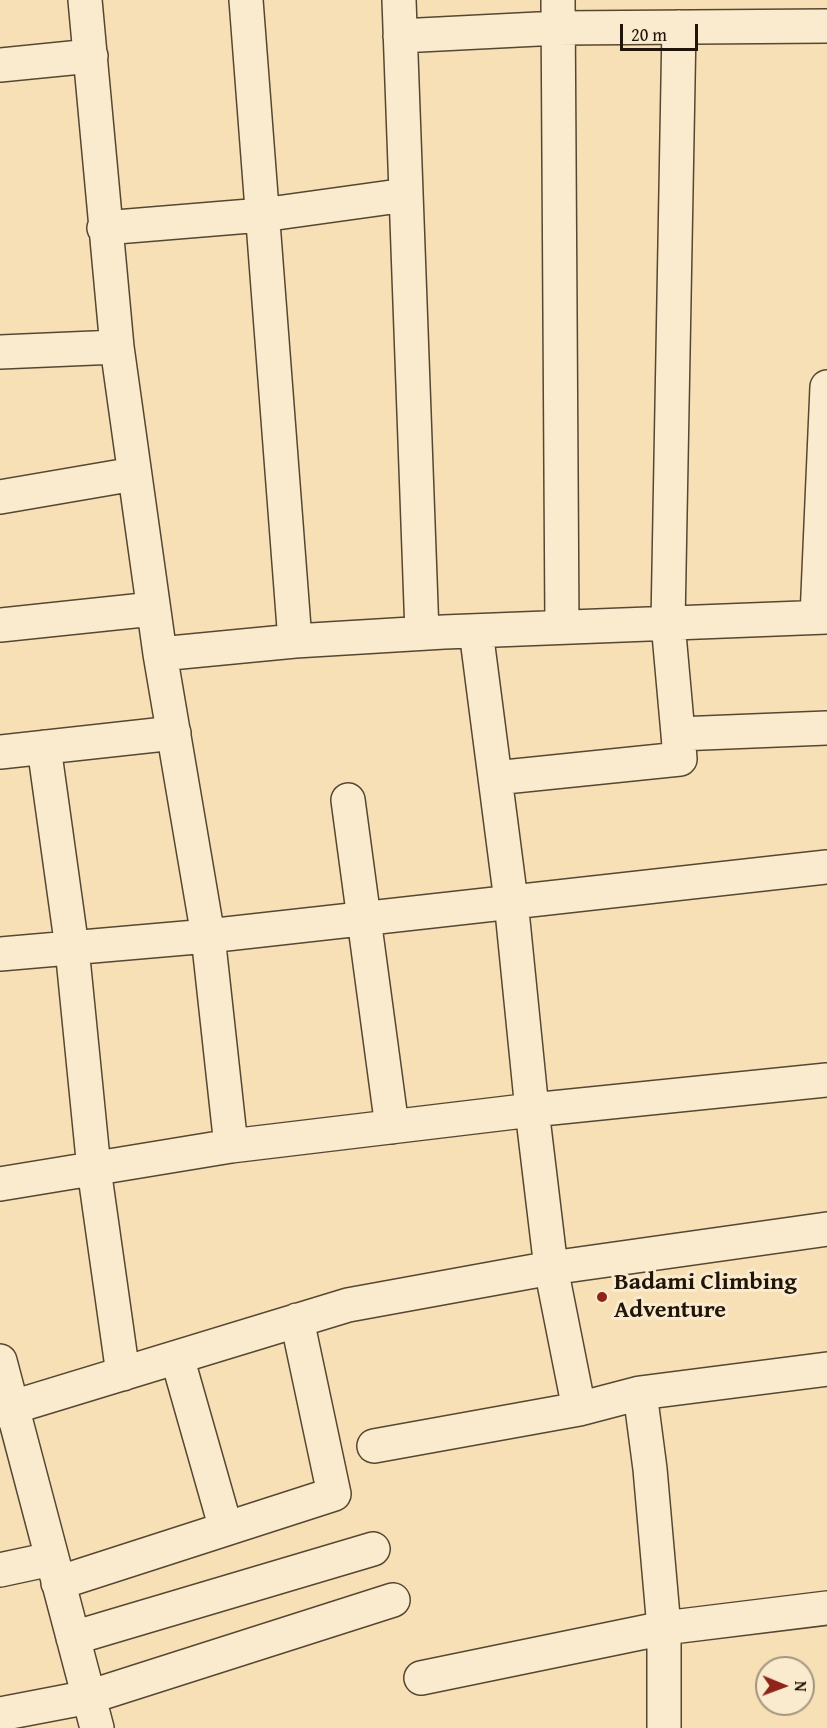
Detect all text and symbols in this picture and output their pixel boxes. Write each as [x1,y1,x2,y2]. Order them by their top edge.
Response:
scale bar [623,12,701,50]
text: 20 m [631,21,667,48]
place label: Badami Climbing Adventure [614,1269,797,1325]
marker: Badami Climbing Adventure [595,1290,609,1304]
north arrow [755,1656,815,1716]
text: N [789,1681,813,1692]

